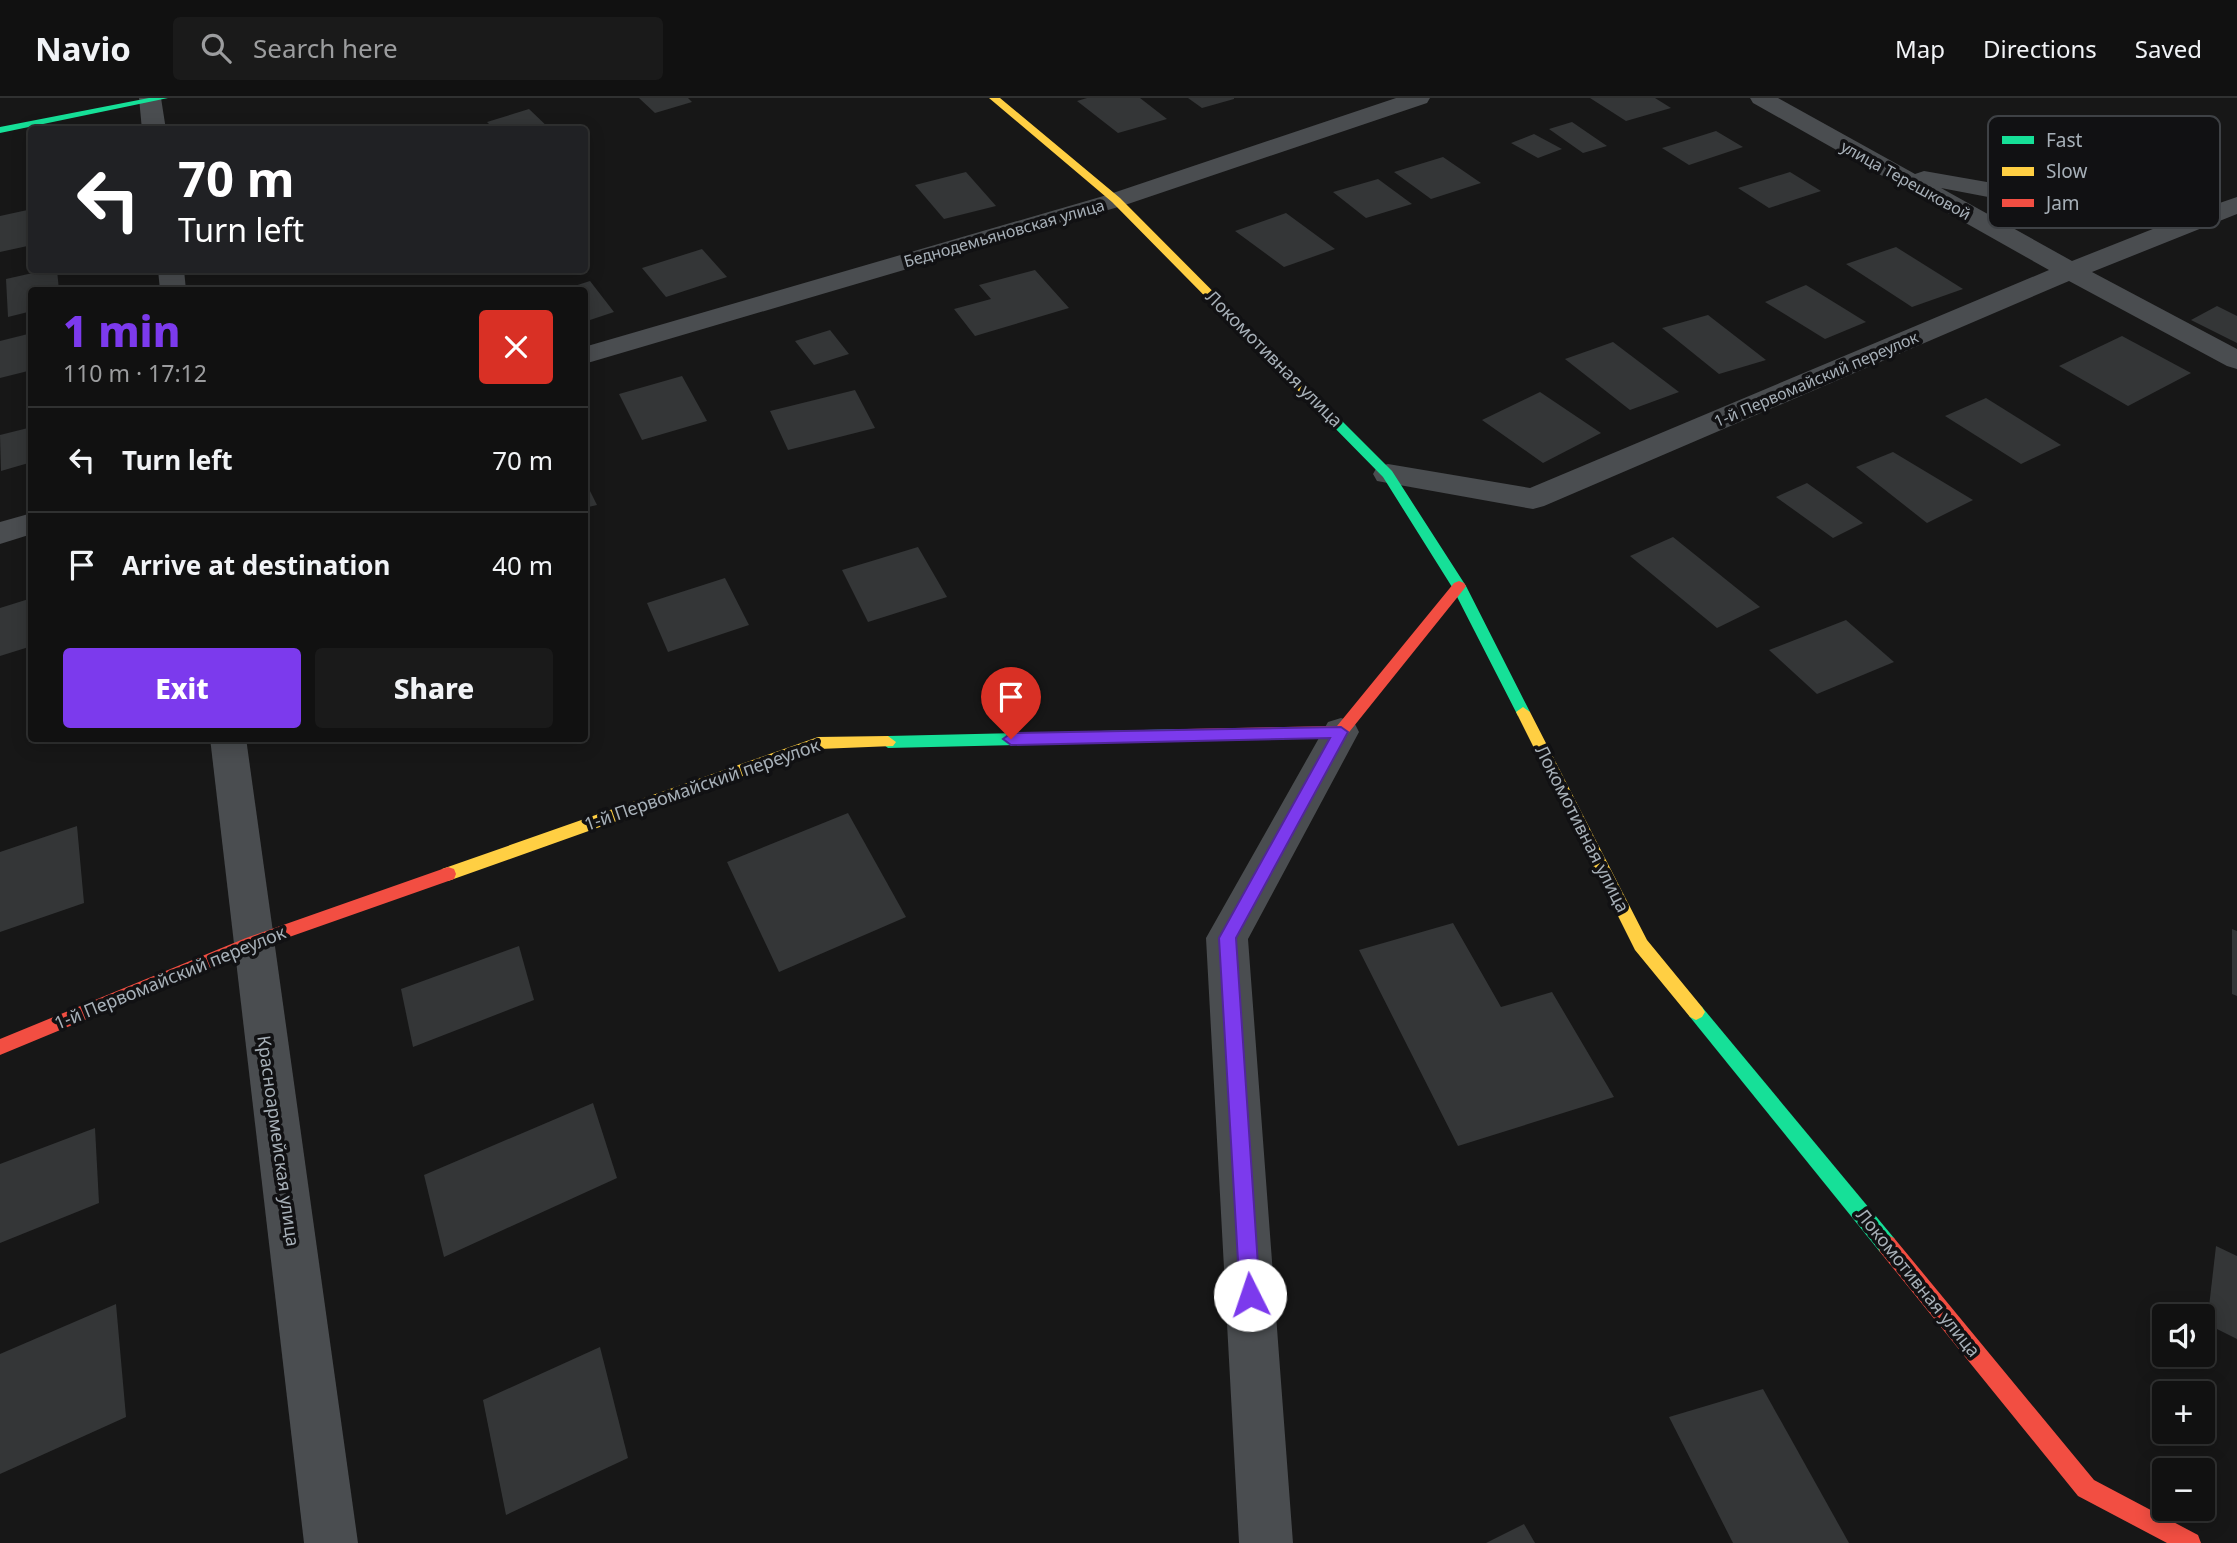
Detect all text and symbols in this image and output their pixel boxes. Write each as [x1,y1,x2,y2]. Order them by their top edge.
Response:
search box [173,17,663,80]
text: Navio [35,26,131,71]
icon: search [197,29,235,67]
text: Search here [253,30,398,66]
text: Map [1895,32,1945,65]
text: Directions [1983,32,2097,65]
text: Saved [2135,32,2202,65]
legend [1988,116,2220,228]
text: Fast [2046,127,2083,153]
street label: улица Терешковой [1837,135,1975,225]
text: 70 m [178,145,295,211]
icon: left [63,154,154,245]
text: Slow [2046,158,2087,184]
text: Jam [2044,190,2080,216]
street label: Беднодемьяновская улица [901,194,1107,272]
text: Turn left [178,208,304,251]
street label: Локомотивная улица [1201,285,1348,432]
text: 1 min [63,302,180,359]
button: close [479,310,553,384]
street label: 1-й Первомайский переулок [1710,326,1922,432]
text: 110 m · 17:12 [63,357,207,389]
icon: left [63,441,101,479]
text: Turn left [122,442,233,478]
text: 70 m [492,442,553,478]
icon: arrive [63,546,101,584]
text: Arrive at destination [122,547,391,583]
text: 40 m [492,547,553,583]
button: Exit [63,648,301,728]
button: Share [315,648,553,728]
pin [981,667,1041,739]
icon: arrive [992,678,1030,716]
street label: 1-й Первомайский переулок [581,732,823,836]
street label: Локомотивная улица [1530,741,1635,916]
street label: 1-й Первомайский переулок [50,919,289,1035]
street label: Красноармейская улица [252,1034,306,1248]
street label: Локомотивная улица [1851,1203,1986,1362]
position arrow [1213,1258,1287,1332]
map controls [2152,1304,2215,1521]
button: sound [2152,1304,2215,1367]
button: + [2152,1381,2215,1444]
button: − [2152,1458,2215,1521]

